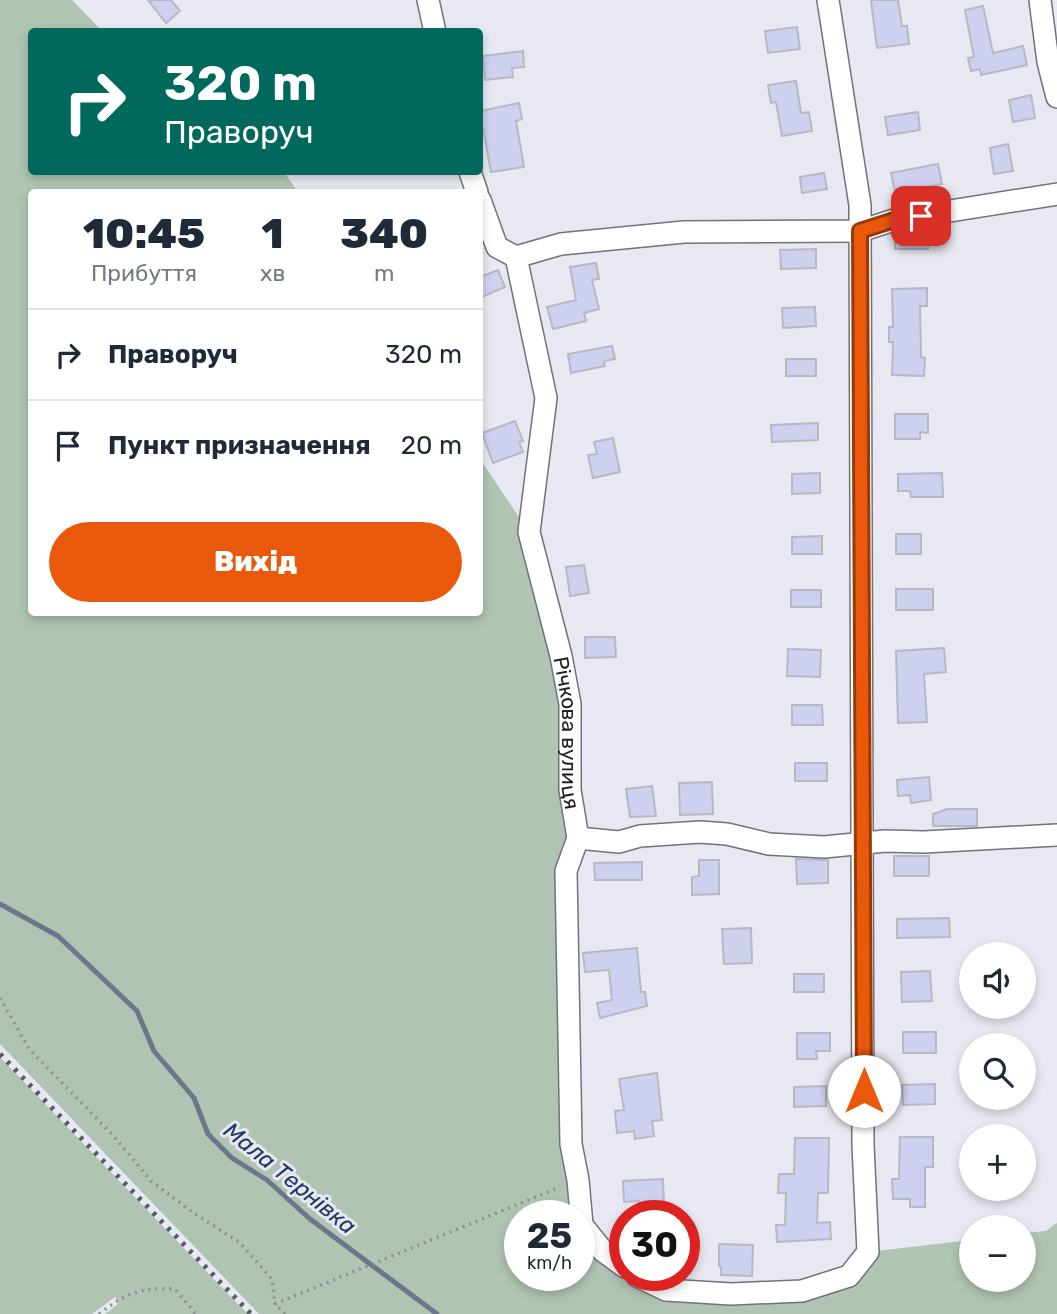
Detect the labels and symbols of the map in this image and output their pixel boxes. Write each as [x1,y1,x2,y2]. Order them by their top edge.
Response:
pin [891,186,951,246]
street label: Річкова вулиця [549,654,585,811]
position arrow [827,1054,901,1128]
water label: Мала Тернівка [218,1116,362,1240]
speed limit sign: 30 [609,1200,700,1291]

